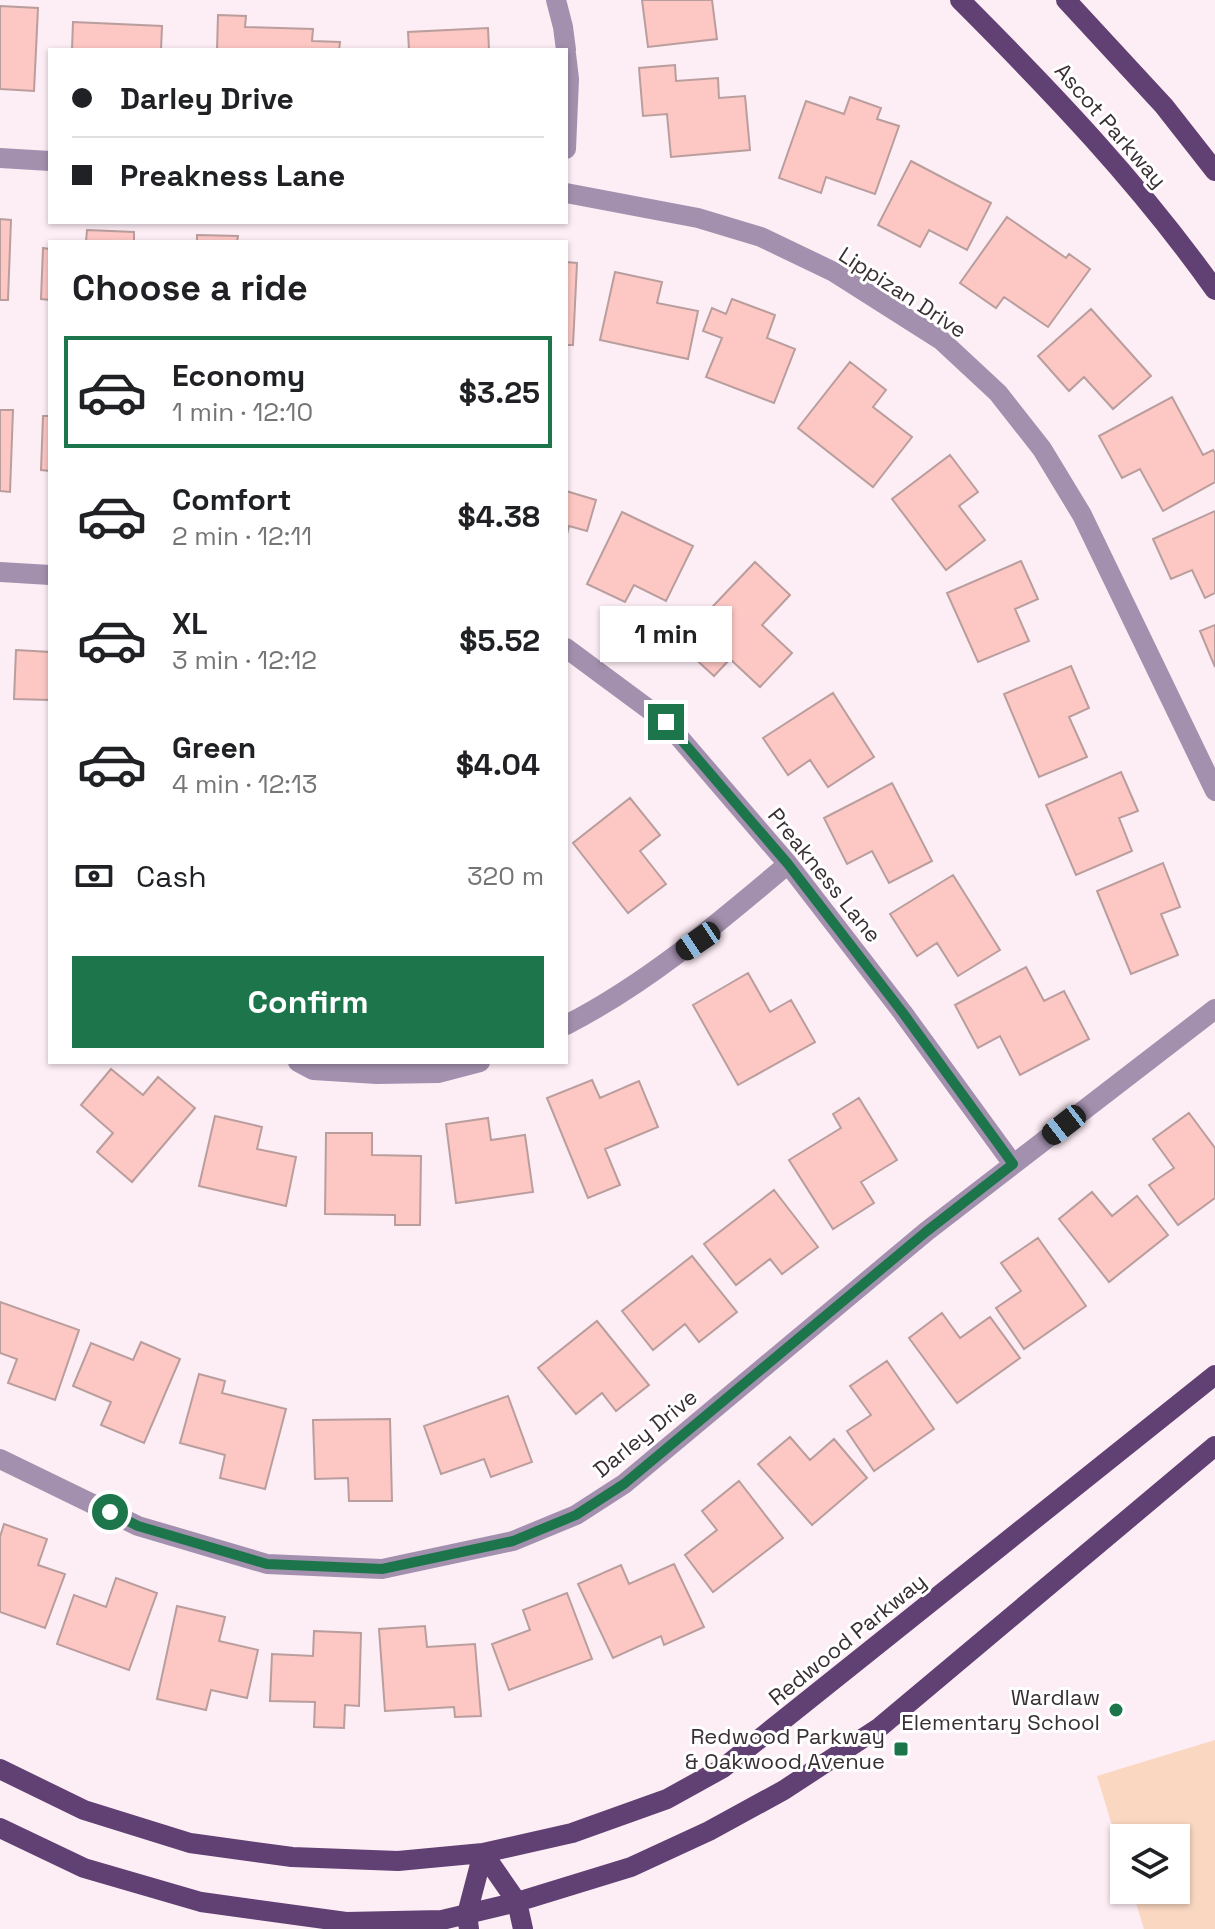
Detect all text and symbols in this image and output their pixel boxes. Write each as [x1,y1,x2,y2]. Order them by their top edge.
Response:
street label: Ascot Parkway [1049,57,1173,193]
text: Darley Drive [120,79,294,118]
text: Preakness Lane [120,156,345,195]
street label: Lippizan Drive [834,240,972,344]
text: Choose a ride [72,265,308,311]
icon: car [76,356,148,428]
text: Economy [172,356,305,395]
text: $3.25 [459,373,540,412]
text: 1 min · 12:10 [172,395,313,429]
icon: car [76,480,148,552]
text: Comfort [172,480,291,519]
text: $4.38 [458,497,540,536]
text: 2 min · 12:11 [172,519,312,553]
icon: car [76,604,148,676]
text: XL [172,604,208,643]
callout: 1 min [600,606,732,662]
text: 1 min [634,617,698,651]
text: $5.52 [459,621,540,660]
text: 3 min · 12:12 [172,643,317,677]
route end [648,704,684,740]
icon: car [76,728,148,800]
text: Green [172,728,256,767]
text: $4.04 [456,745,540,784]
text: 4 min · 12:13 [172,767,318,801]
street label: Preakness Lane [762,802,888,948]
icon: cash [72,854,116,898]
text: Cash [136,857,207,896]
text: 320 m [467,859,544,893]
car [671,918,725,964]
button: Confirm [72,956,544,1048]
car [1038,1101,1090,1149]
street label: Darley Drive [587,1383,703,1483]
route start [92,1494,128,1530]
street label: Redwood Parkway [763,1567,931,1711]
place label: Wardlaw Elementary School [901,1683,1100,1736]
marker: Wardlaw Elementary School [1107,1701,1125,1719]
place label: Redwood Parkway & Oakwood Avenue [685,1722,885,1775]
marker: Redwood Parkway & Oakwood Avenue [892,1740,910,1758]
map controls [1110,1824,1190,1904]
button: layers [1110,1824,1190,1904]

